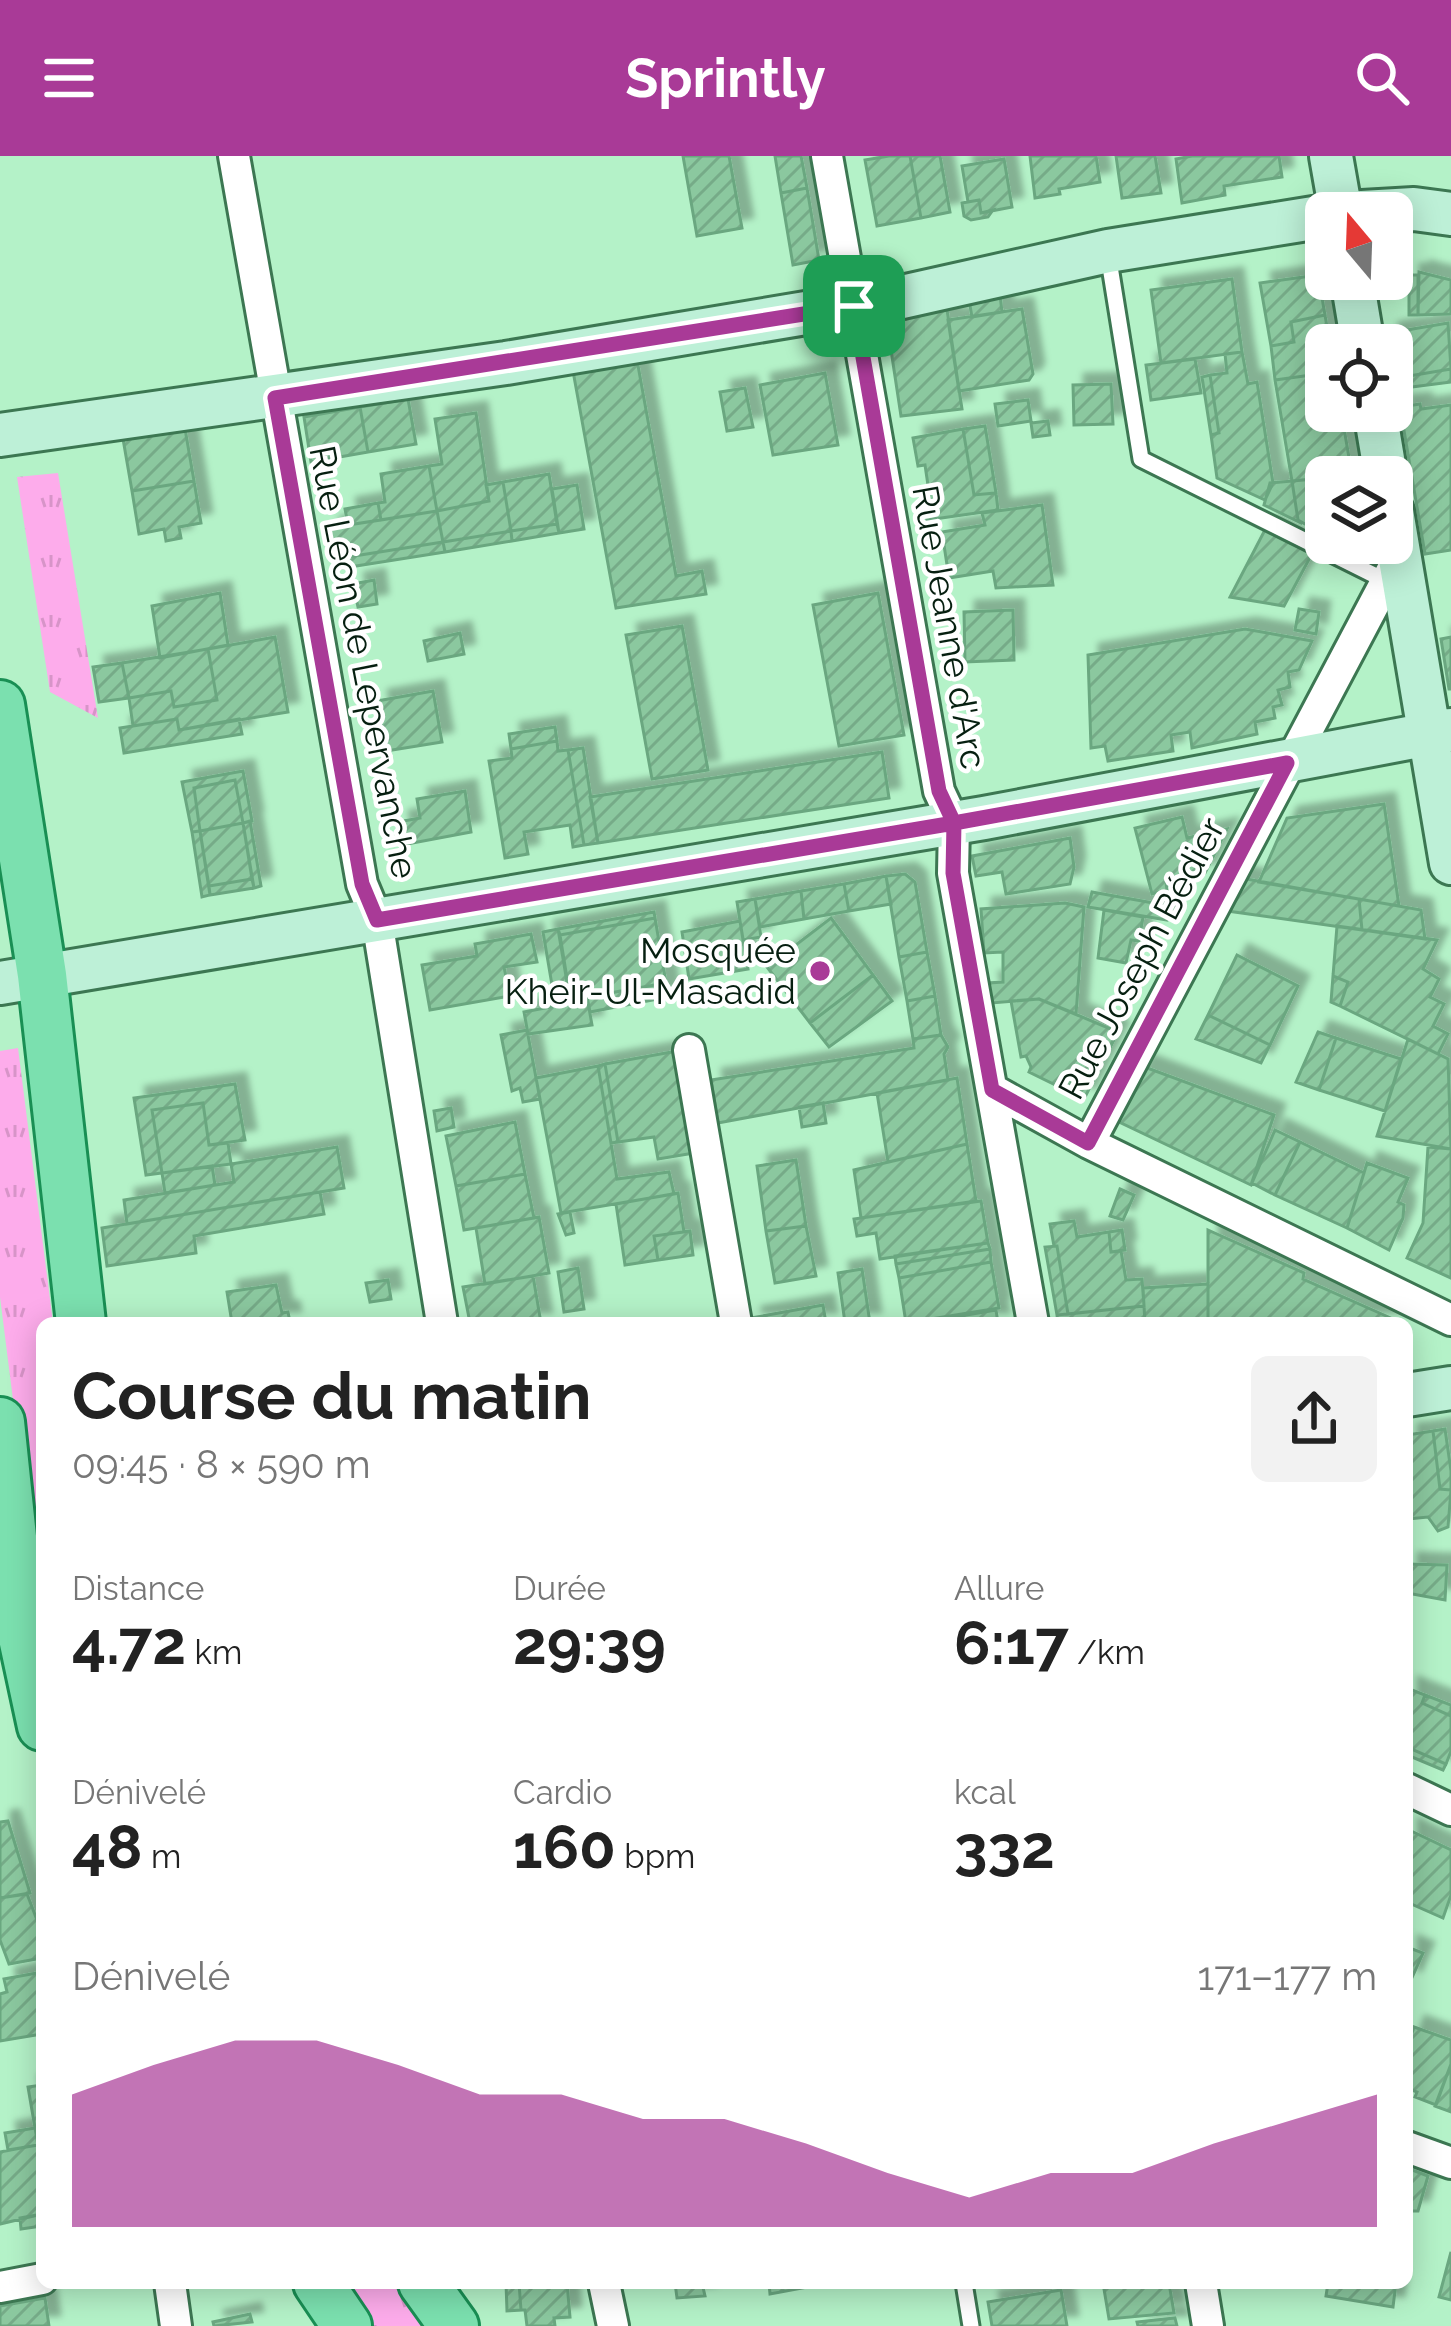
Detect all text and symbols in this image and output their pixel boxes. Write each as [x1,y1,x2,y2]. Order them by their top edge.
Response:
icon: menu [36,45,102,111]
icon: search [1349,45,1415,111]
text: Sprintly [625,46,826,110]
north arrow [1305,192,1413,300]
map controls [1305,192,1413,564]
pin [803,255,905,357]
icon: arrive [821,273,887,339]
button: locate [1305,324,1413,432]
street label: Rue Léon de Lepervanche [301,442,427,882]
button: layers [1305,456,1413,564]
street label: Rue Jeanne d'Arc [904,482,996,772]
street label: Rue Joseph Bédier [1049,810,1233,1106]
place label: Mosquée Kheir-Ul-Masadid [504,929,796,1012]
marker: Mosquée Kheir-Ul-Masadid [807,958,833,984]
button: share [1251,1356,1377,1482]
text: Course du matin [72,1357,592,1434]
text: 09:45 · 8 × 590 m [72,1441,370,1487]
text: Distance [72,1569,204,1608]
text: Durée [513,1569,606,1608]
text: Allure [954,1569,1044,1608]
text: 4.72 [72,1608,186,1678]
text: 29:39 [513,1608,666,1678]
text: 6:17 [954,1608,1069,1678]
text: km [186,1633,242,1672]
text: /km [1069,1633,1145,1672]
text: Dénivelé [72,1773,206,1812]
text: Cardio [513,1773,612,1812]
text: kcal [954,1773,1016,1812]
text: 48 [72,1812,143,1882]
text: 160 [513,1812,616,1882]
text: 332 [954,1812,1055,1882]
text: m [143,1837,181,1876]
text: bpm [616,1837,695,1876]
text: Dénivelé [72,1953,231,1999]
text: 171–177 m [1197,1953,1377,1999]

